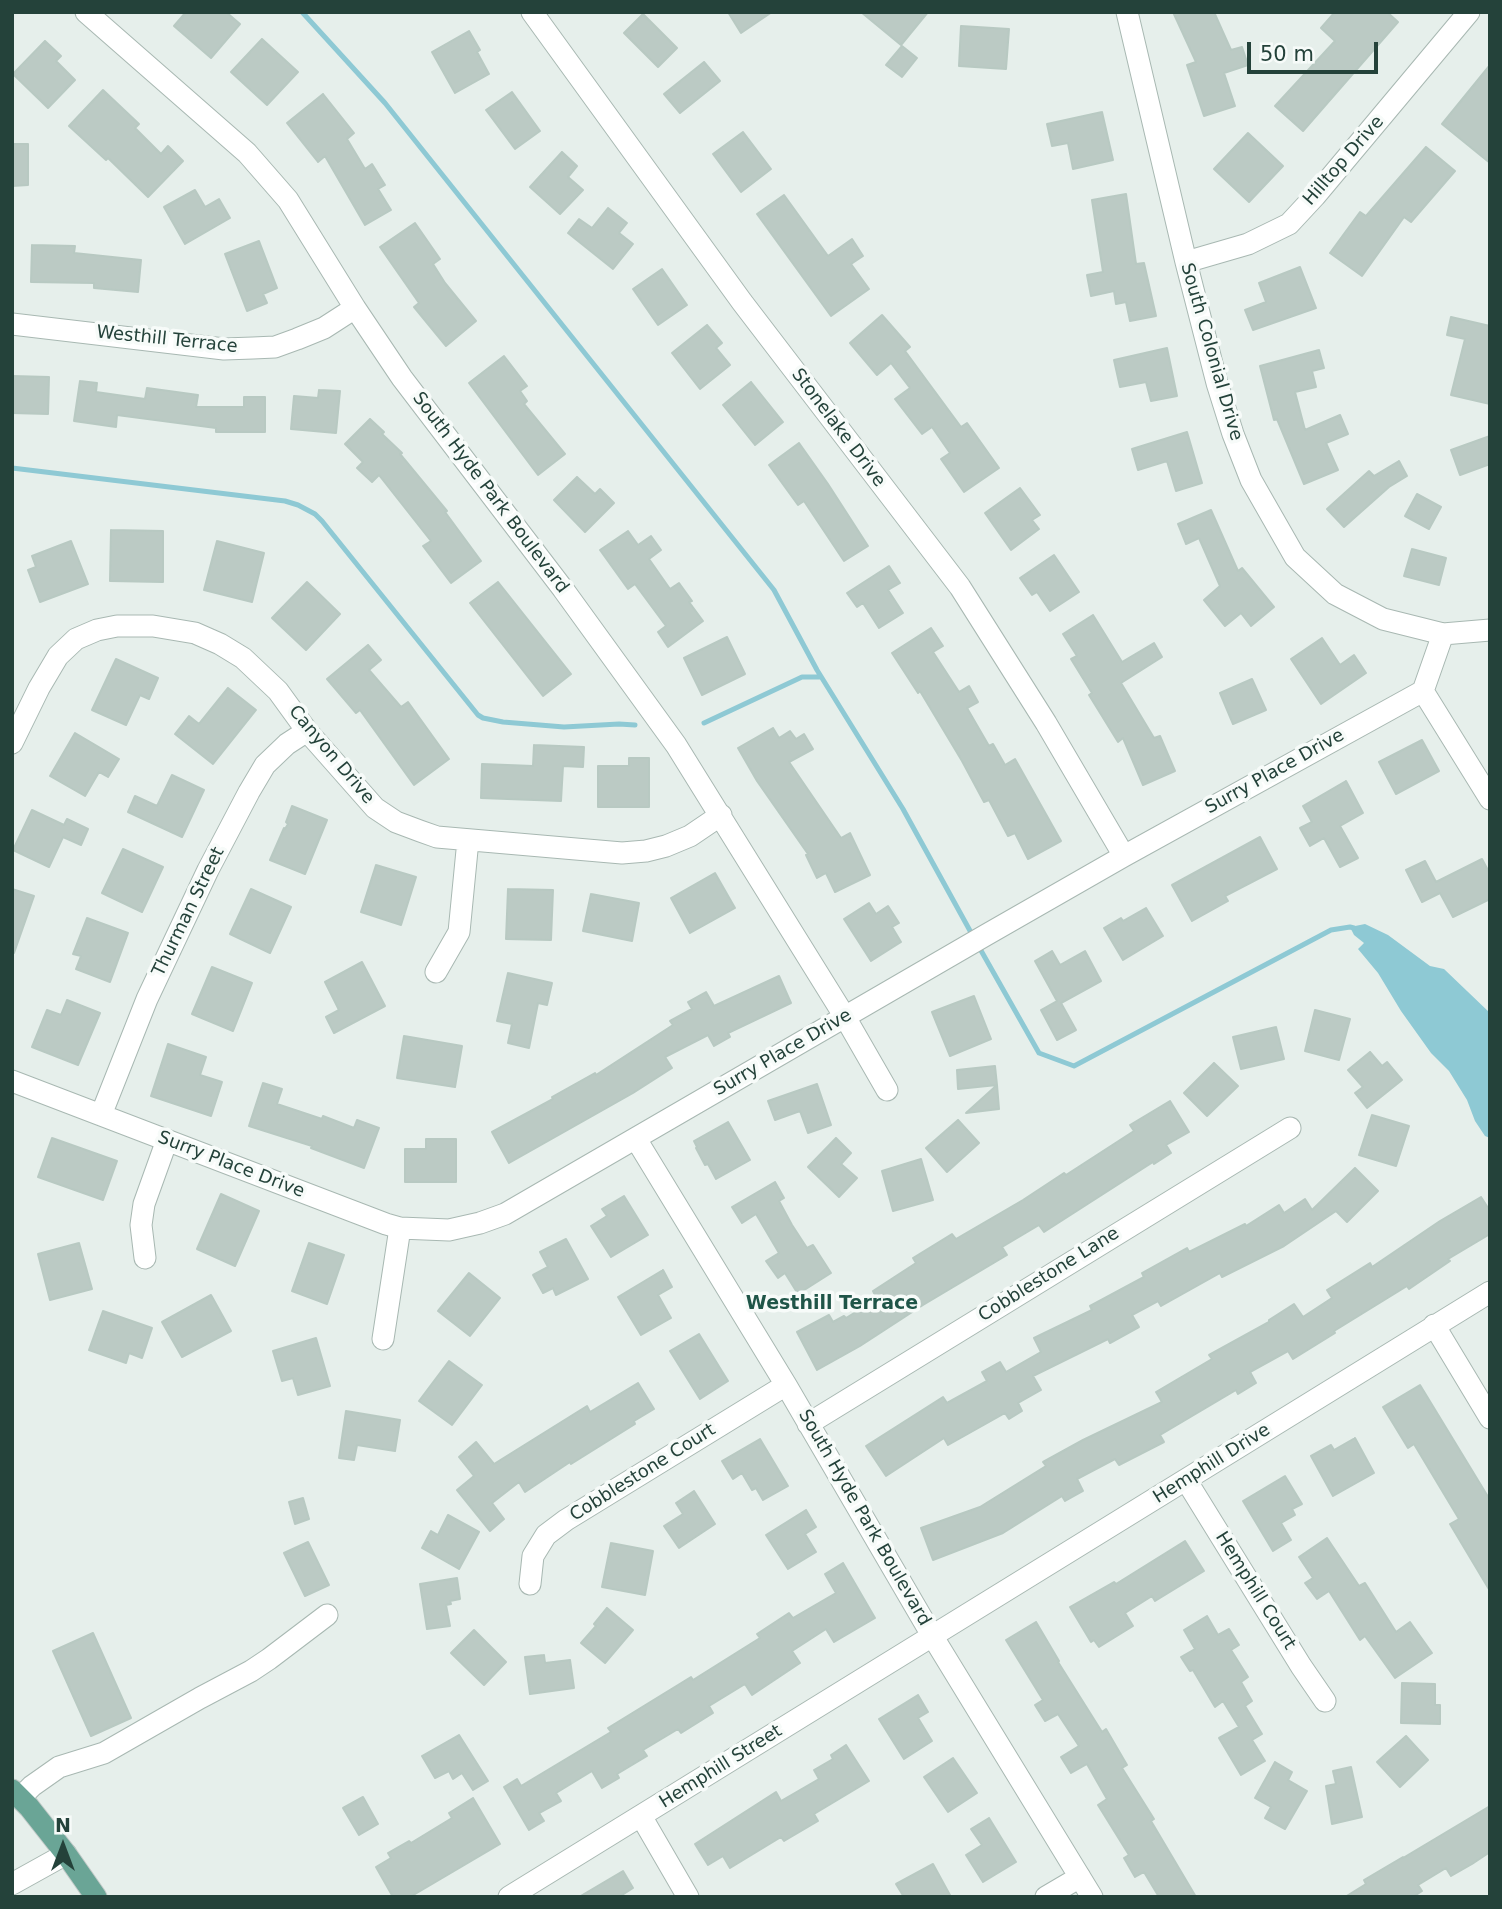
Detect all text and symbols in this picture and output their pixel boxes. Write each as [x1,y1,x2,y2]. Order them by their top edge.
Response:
scale bar [1250,28,1381,72]
text: 50 m [1260,42,1314,66]
street label: Hilltop Drive [1299,112,1389,210]
street label: South Colonial Drive [1175,261,1247,443]
street label: Westhill Terrace [95,322,239,358]
street label: Stonelake Drive [786,365,890,491]
street label: South Hyde Park Boulevard [407,388,573,598]
street label: Canyon Drive [284,701,378,809]
street label: Surry Place Drive [1202,725,1348,819]
street label: Thurman Street [148,844,230,980]
street label: Surry Place Drive [710,1005,856,1101]
street label: Surry Place Drive [155,1127,307,1203]
street label: Cobblestone Lane [975,1223,1123,1327]
district label: Westhill Terrace [746,1293,918,1315]
street label: South Hyde Park Boulevard [793,1406,935,1630]
street label: Cobblestone Court [566,1419,720,1527]
street label: Hemphill Drive [1150,1419,1274,1509]
street label: Hemphill Court [1210,1528,1300,1654]
street label: Hemphill Street [656,1721,786,1813]
north arrow [28,1811,98,1881]
text: N [55,1814,71,1836]

